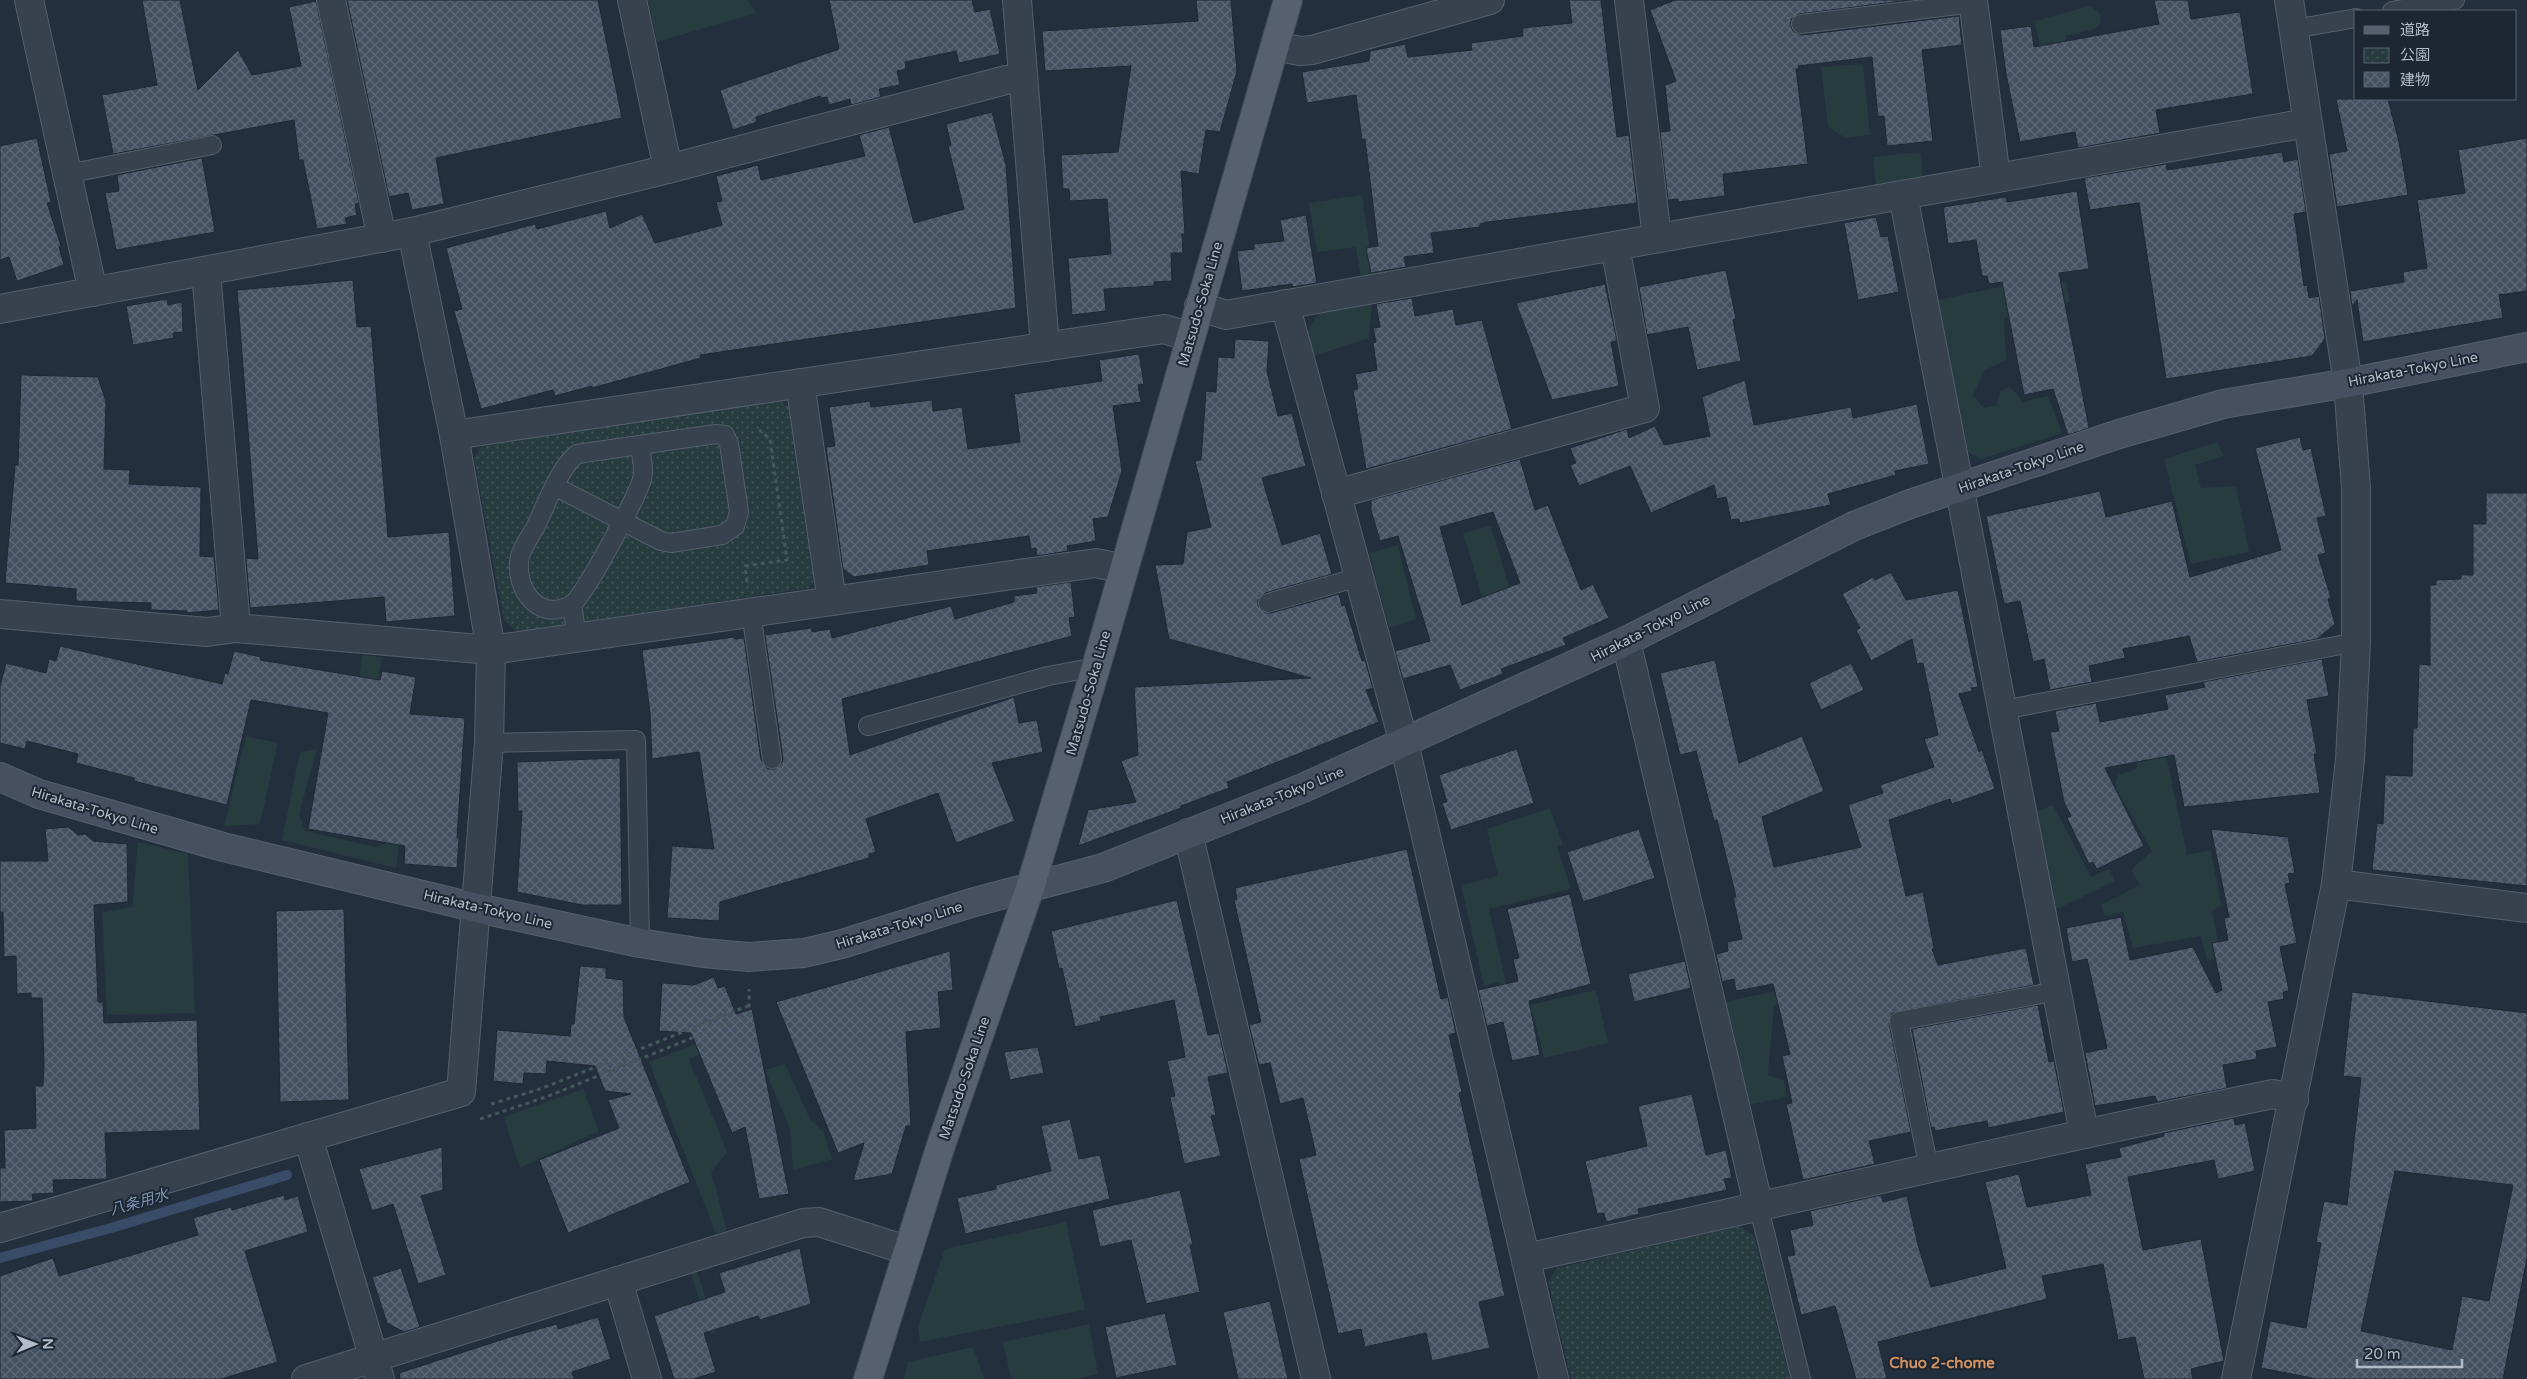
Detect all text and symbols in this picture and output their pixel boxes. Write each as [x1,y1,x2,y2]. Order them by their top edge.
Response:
legend [2354,10,2517,100]
text: 道路 [2400,21,2430,39]
text: 公園 [2400,46,2430,64]
text: 建物 [2400,71,2430,89]
street label: Matsudo-Soka Line [1175,240,1226,368]
street label: Hirakata-Tokyo Line [2347,349,2479,390]
street label: Hirakata-Tokyo Line [1956,438,2086,497]
street label: Hirakata-Tokyo Line [1588,591,1713,666]
street label: Matsudo-Soka Line [1063,629,1114,757]
street label: Hirakata-Tokyo Line [1218,763,1346,828]
street label: Hirakata-Tokyo Line [29,783,160,838]
street label: Hirakata-Tokyo Line [422,886,554,933]
street label: Hirakata-Tokyo Line [834,898,965,953]
street label: Matsudo-Soka Line [935,1014,993,1142]
water label: 八条用水 [108,1185,172,1219]
north arrow [10,1319,60,1369]
scale bar [2357,1336,2462,1368]
text: N [39,1338,56,1350]
text: 20 m [2364,1345,2401,1363]
district label: Chuo 2-chome [1889,1354,1995,1372]

